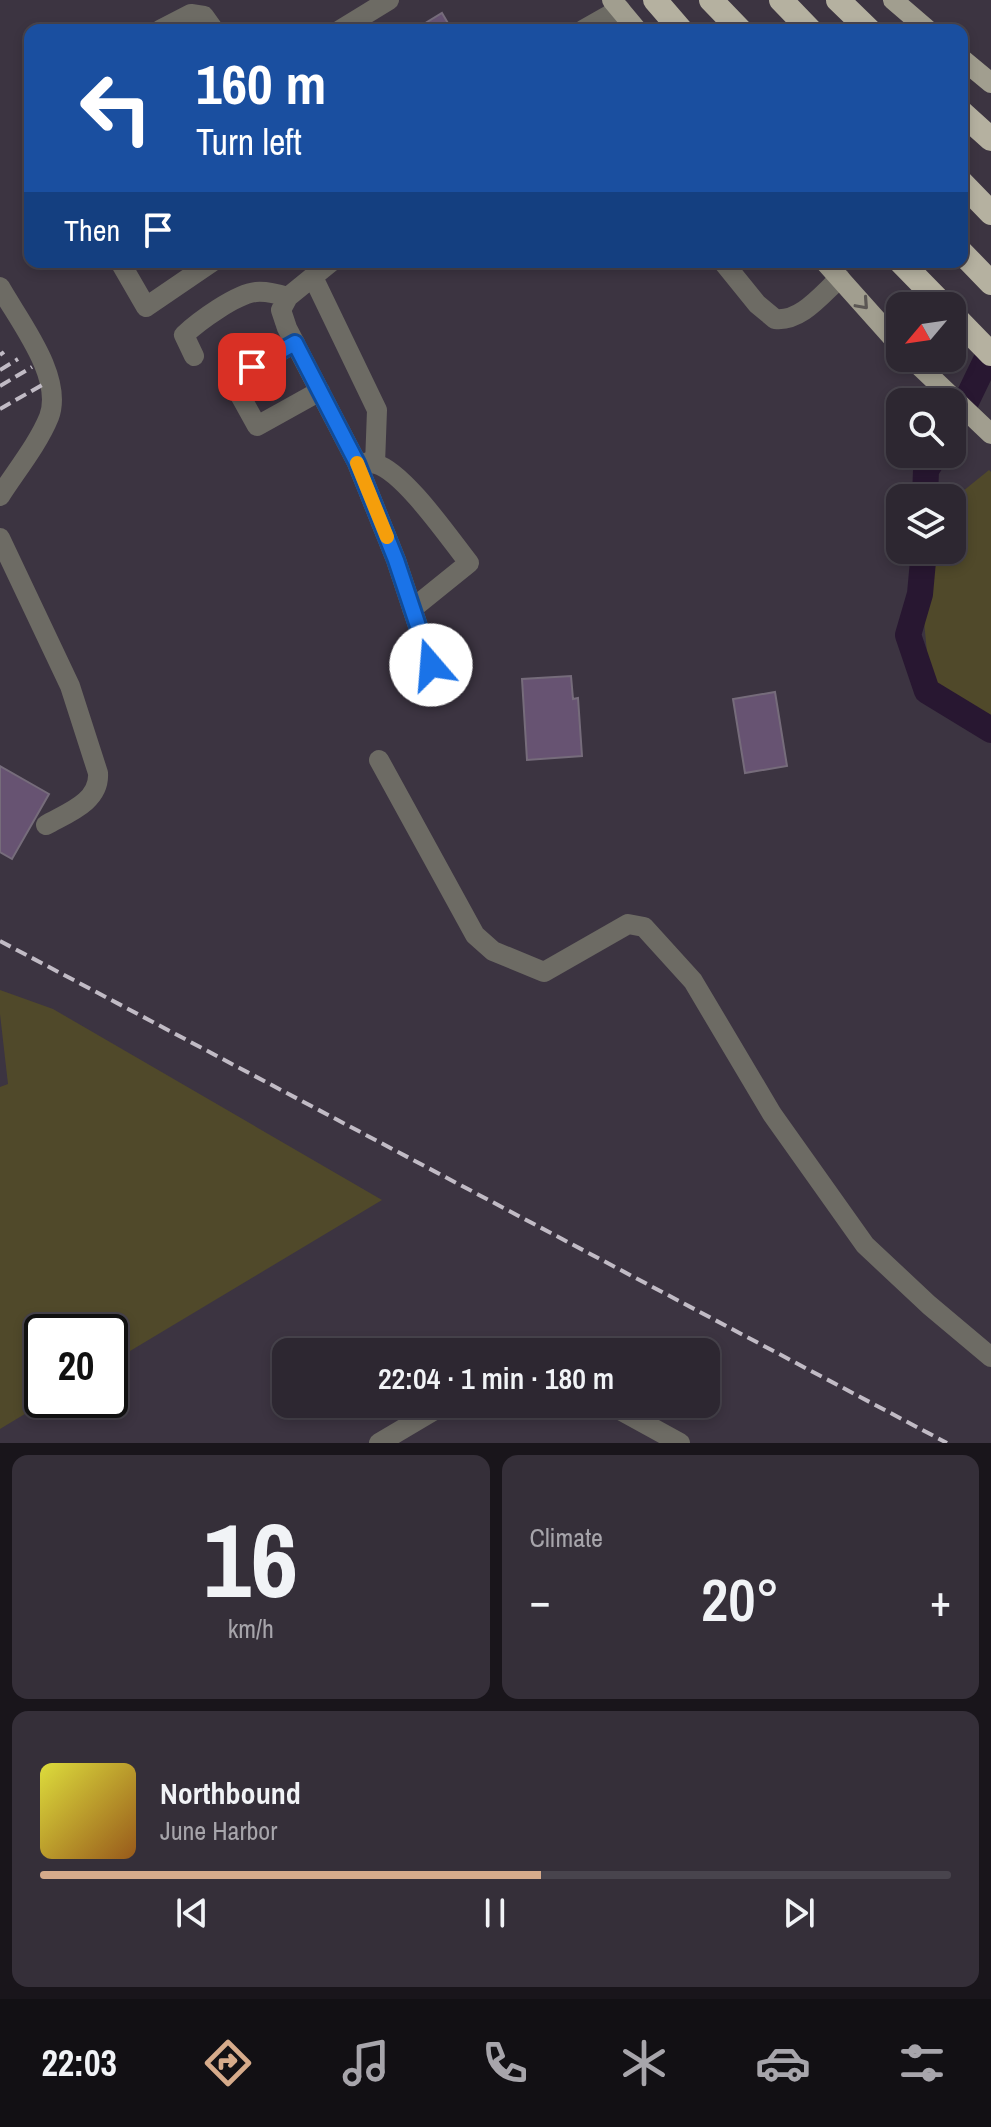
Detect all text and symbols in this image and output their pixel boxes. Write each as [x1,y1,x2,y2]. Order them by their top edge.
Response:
text: 160 m [196,46,326,121]
icon: left [64,56,168,160]
text: Turn left [196,118,302,166]
icon: arrive [136,208,180,252]
text: Then [64,210,120,250]
north arrow [886,292,966,372]
map controls [886,292,966,564]
one-way arrow [853,294,867,309]
pin [218,333,286,401]
icon: arrive [230,345,274,389]
button: search [886,388,966,468]
button: layers [886,484,966,564]
position arrow [389,623,473,707]
speed limit sign: 20 [24,1314,128,1418]
text: 22:04 · 1 min · 180 m [378,1358,614,1398]
text: 16 [203,1489,298,1629]
text: Climate [530,1520,603,1555]
text: 20° [701,1559,780,1640]
text: − [530,1570,551,1630]
text: + [930,1570,951,1630]
text: km/h [228,1611,274,1646]
text: Northbound [160,1773,301,1813]
text: June Harbor [160,1813,277,1848]
icon: previous [170,1891,214,1935]
icon: pause [473,1891,517,1935]
icon: next [777,1891,821,1935]
icon: directions [200,2035,256,2091]
icon: music [338,2035,394,2091]
icon: phone [477,2035,533,2091]
icon: climate [616,2035,672,2091]
icon: car [755,2035,811,2091]
icon: filters [894,2035,950,2091]
text: 22:03 [41,2039,117,2087]

